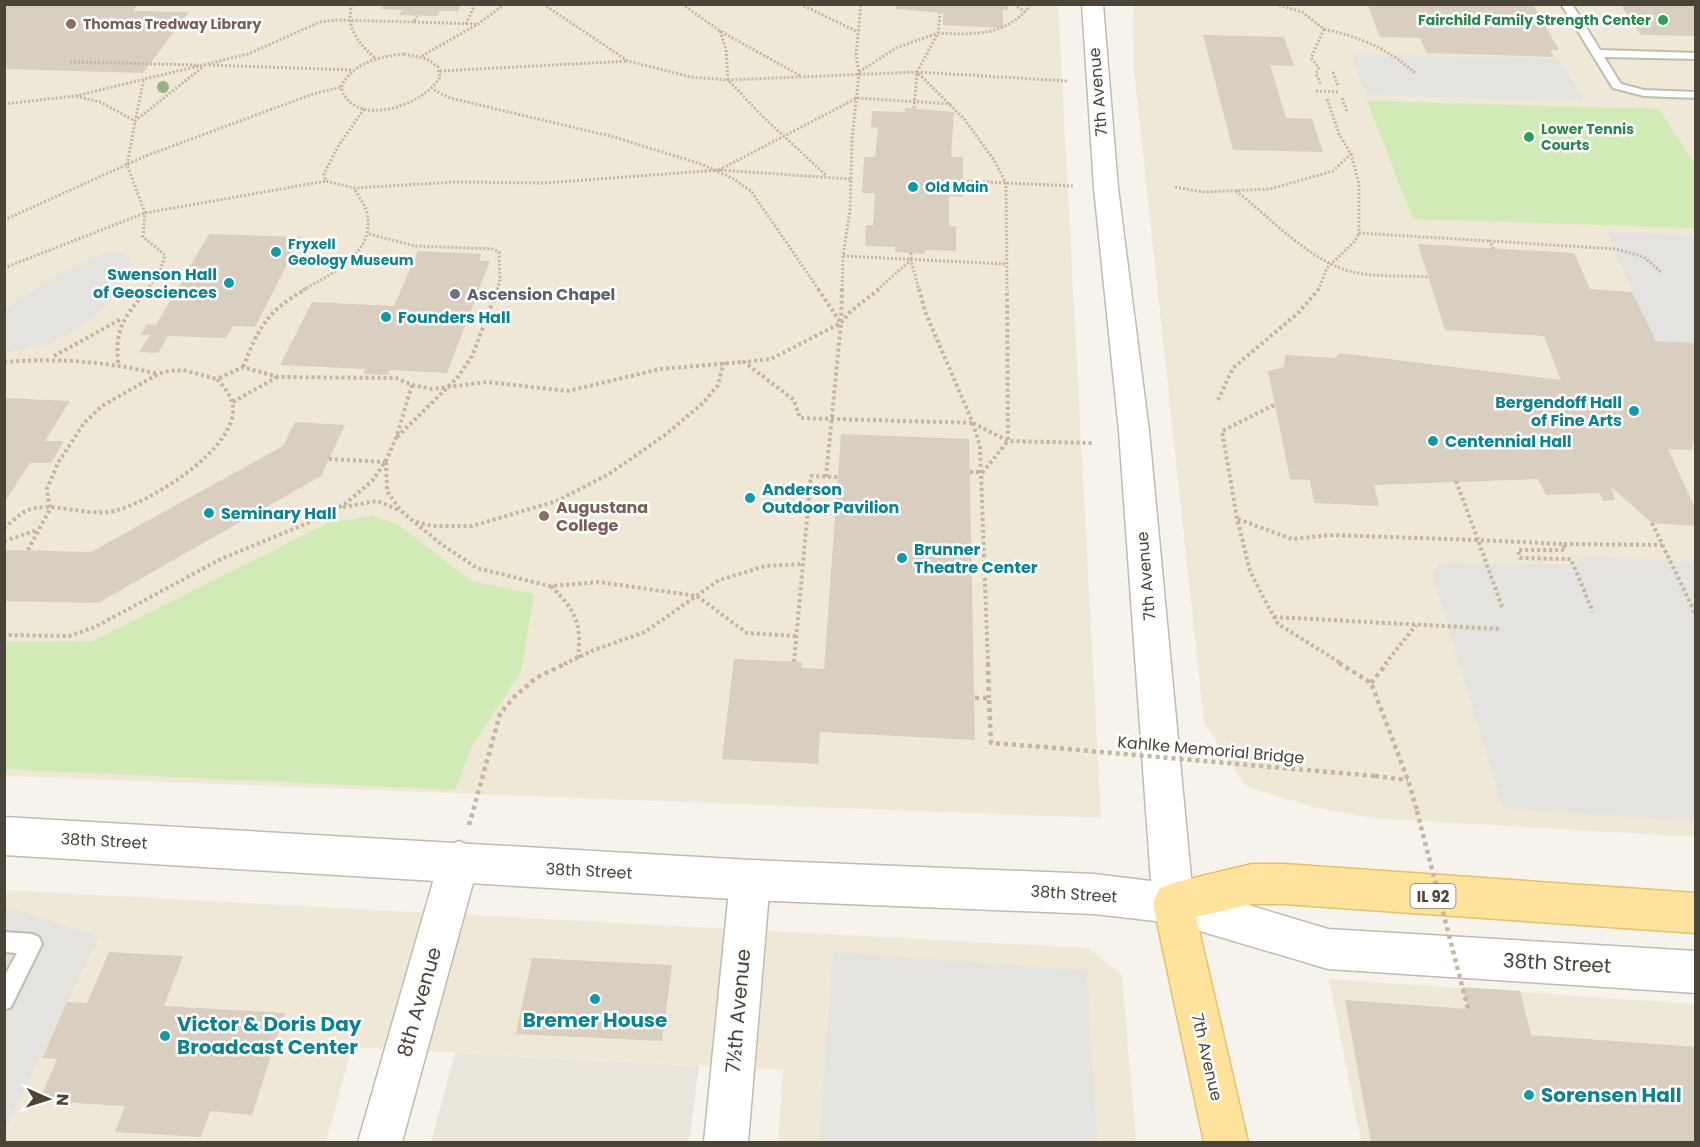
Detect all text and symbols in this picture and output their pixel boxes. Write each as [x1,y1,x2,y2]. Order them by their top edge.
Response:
place label: Fairchild Family Strength Center [1418,10,1651,30]
marker: Fairchild Family Strength Center [1656,13,1670,27]
place label: Thomas Tredway Library [83,14,261,34]
marker: Thomas Tredway Library [64,17,78,31]
street label: 7th Avenue [1083,47,1113,137]
place label: Lower Tennis Courts [1541,119,1634,155]
marker: Lower Tennis Courts [1522,130,1536,144]
place label: Old Main [925,177,989,197]
marker: Old Main [906,180,920,194]
place label: Fryxell Geology Museum [288,234,414,270]
marker: Fryxell Geology Museum [269,245,283,259]
place label: Swenson Hall of Geosciences [93,263,217,304]
marker: Swenson Hall of Geosciences [222,276,236,290]
place label: Ascension Chapel [467,283,615,306]
marker: Ascension Chapel [448,287,462,301]
place label: Founders Hall [398,306,510,329]
marker: Founders Hall [379,310,393,324]
place label: Bergendoff Hall of Fine Arts [1495,391,1622,432]
marker: Bergendoff Hall of Fine Arts [1627,404,1641,418]
place label: Centennial Hall [1445,430,1571,453]
marker: Centennial Hall [1426,434,1440,448]
place label: Anderson Outdoor Pavilion [762,478,899,519]
marker: Anderson Outdoor Pavilion [743,491,757,505]
place label: Augustana College [556,496,648,537]
place label: Seminary Hall [221,502,336,525]
marker: Seminary Hall [202,506,216,520]
marker: Augustana College [537,509,551,523]
street label: 7th Avenue [1131,531,1161,621]
place label: Brunner Theatre Center [914,538,1038,579]
marker: Brunner Theatre Center [895,551,909,565]
street label: Kahlke Memorial Bridge [1117,730,1306,770]
street label: 38th Street [60,827,148,855]
street label: 38th Street [545,857,633,885]
street label: 38th Street [1030,880,1118,909]
road number: IL 92 [1410,884,1456,908]
street label: 8th Avenue [390,944,448,1060]
street label: 38th Street [1502,946,1612,980]
street label: 7½th Avenue [719,948,757,1074]
marker: Bremer House [588,992,602,1006]
place label: Bremer House [523,1006,667,1034]
place label: Victor & Doris Day Broadcast Center [177,1010,362,1061]
street label: 7th Avenue [1186,1011,1228,1103]
marker: Victor & Doris Day Broadcast Center [158,1029,172,1043]
north arrow [18,1069,78,1129]
place label: Sorensen Hall [1541,1081,1682,1109]
marker: Sorensen Hall [1522,1088,1536,1102]
text: N [51,1093,74,1106]

